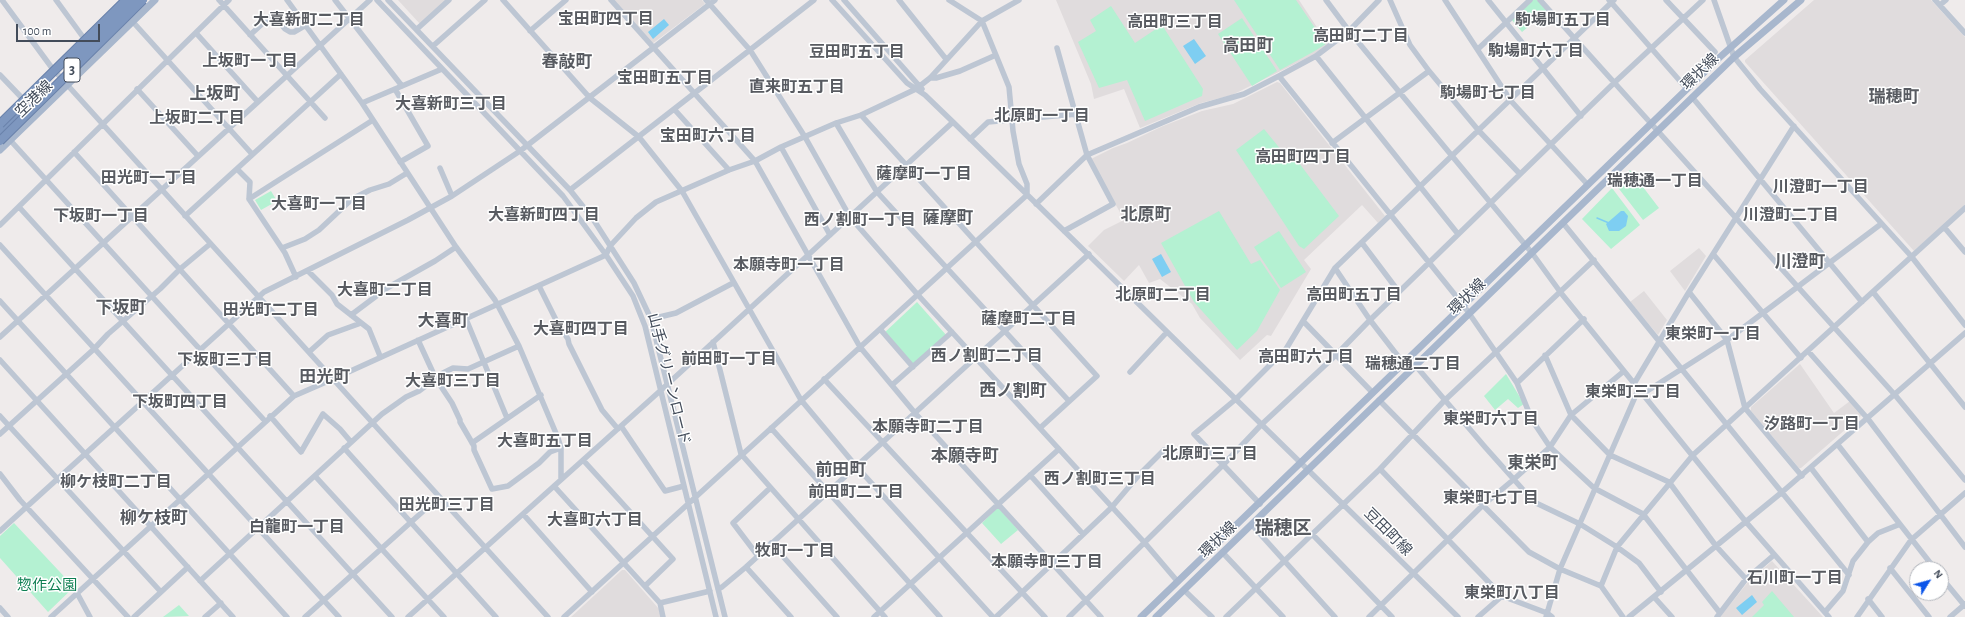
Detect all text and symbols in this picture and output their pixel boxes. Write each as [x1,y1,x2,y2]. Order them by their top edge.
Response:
district label: 宝田町四丁目 [558,9,654,29]
district label: 大喜新町二丁目 [253,10,365,30]
district label: 駒場町五丁目 [1515,10,1611,30]
district label: 高田町三丁目 [1127,12,1223,32]
scale bar [18,16,102,42]
text: 100 m [23,25,51,37]
district label: 高田町二丁目 [1313,26,1409,46]
district label: 高田町 [1223,36,1273,56]
district label: 駒場町六丁目 [1488,41,1584,61]
district label: 豆田町五丁目 [809,42,905,62]
street label: 環状線 [1678,50,1722,94]
district label: 上坂町一丁目 [202,51,298,71]
district label: 春敲町 [542,52,592,72]
road number: 3 [64,58,80,82]
district label: 宝田町五丁目 [617,68,713,88]
street label: 空港線 [12,77,56,121]
district label: 直来町五丁目 [749,77,845,97]
district label: 駒場町七丁目 [1440,83,1536,103]
district label: 上坂町 [190,84,240,104]
district label: 瑞穂町 [1869,87,1919,107]
district label: 大喜新町三丁目 [395,94,507,114]
district label: 北原町一丁目 [994,106,1090,126]
district label: 上坂町二丁目 [149,108,245,128]
district label: 宝田町六丁目 [660,126,756,146]
district label: 高田町四丁目 [1255,147,1351,167]
district label: 薩摩町一丁目 [876,164,972,184]
district label: 田光町一丁目 [101,168,197,188]
district label: 瑞穂通一丁目 [1607,171,1703,191]
district label: 川澄町一丁目 [1773,177,1869,197]
district label: 大喜町一丁目 [271,194,367,214]
district label: 大喜新町四丁目 [488,205,600,225]
district label: 北原町 [1121,205,1171,225]
district label: 川澄町二丁目 [1743,205,1839,225]
district label: 下坂町一丁目 [53,206,149,226]
district label: 薩摩町 [923,208,973,228]
district label: 西ノ割町一丁目 [804,210,916,230]
district label: 川澄町 [1775,252,1825,272]
district label: 本願寺町一丁目 [733,255,845,275]
street label: 環状線 [1445,275,1489,319]
district label: 大喜町二丁目 [337,280,433,300]
district label: 北原町二丁目 [1115,285,1211,305]
district label: 高田町五丁目 [1306,285,1402,305]
district label: 下坂町 [96,298,146,318]
district label: 田光町二丁目 [223,300,319,320]
district label: 薩摩町二丁目 [981,309,1077,329]
district label: 大喜町 [418,311,468,331]
street label: 山手グリーンロード [644,311,694,447]
district label: 大喜町四丁目 [533,319,629,339]
district label: 東栄町一丁目 [1665,324,1761,344]
district label: 西ノ割町二丁目 [931,346,1043,366]
district label: 高田町六丁目 [1258,347,1354,367]
district label: 前田町一丁目 [681,349,777,369]
district label: 下坂町三丁目 [177,350,273,370]
district label: 瑞穂通二丁目 [1365,354,1461,374]
district label: 田光町 [300,367,350,387]
district label: 大喜町三丁目 [405,371,501,391]
district label: 西ノ割町 [979,381,1047,401]
district label: 東栄町三丁目 [1585,382,1681,402]
district label: 下坂町四丁目 [132,392,228,412]
district label: 東栄町六丁目 [1443,409,1539,429]
district label: 汐路町一丁目 [1764,414,1860,434]
district label: 本願寺町二丁目 [872,417,984,437]
district label: 大喜町五丁目 [497,431,593,451]
district label: 北原町三丁目 [1162,444,1258,464]
district label: 本願寺町 [931,446,999,466]
district label: 東栄町 [1508,453,1558,473]
district label: 前田町 [816,460,866,480]
district label: 西ノ割町三丁目 [1044,469,1156,489]
district label: 柳ケ枝町二丁目 [60,472,172,492]
district label: 前田町二丁目 [808,482,904,502]
district label: 東栄町七丁目 [1443,488,1539,508]
district label: 田光町三丁目 [399,495,495,515]
street label: 豆田町線 [1360,504,1416,560]
district label: 柳ケ枝町 [120,508,188,528]
district label: 大喜町六丁目 [547,510,643,530]
district label: 白龍町一丁目 [249,517,345,537]
district label: 瑞穂区 [1255,517,1311,539]
street label: 環状線 [1196,518,1240,562]
district label: 牧町一丁目 [755,541,835,561]
district label: 本願寺町三丁目 [991,552,1103,572]
north arrow [1909,561,1949,601]
district label: 石川町一丁目 [1747,568,1843,588]
text: N [1931,568,1945,580]
park label: 惣作公園 [17,576,77,594]
district label: 東栄町八丁目 [1464,583,1560,603]

